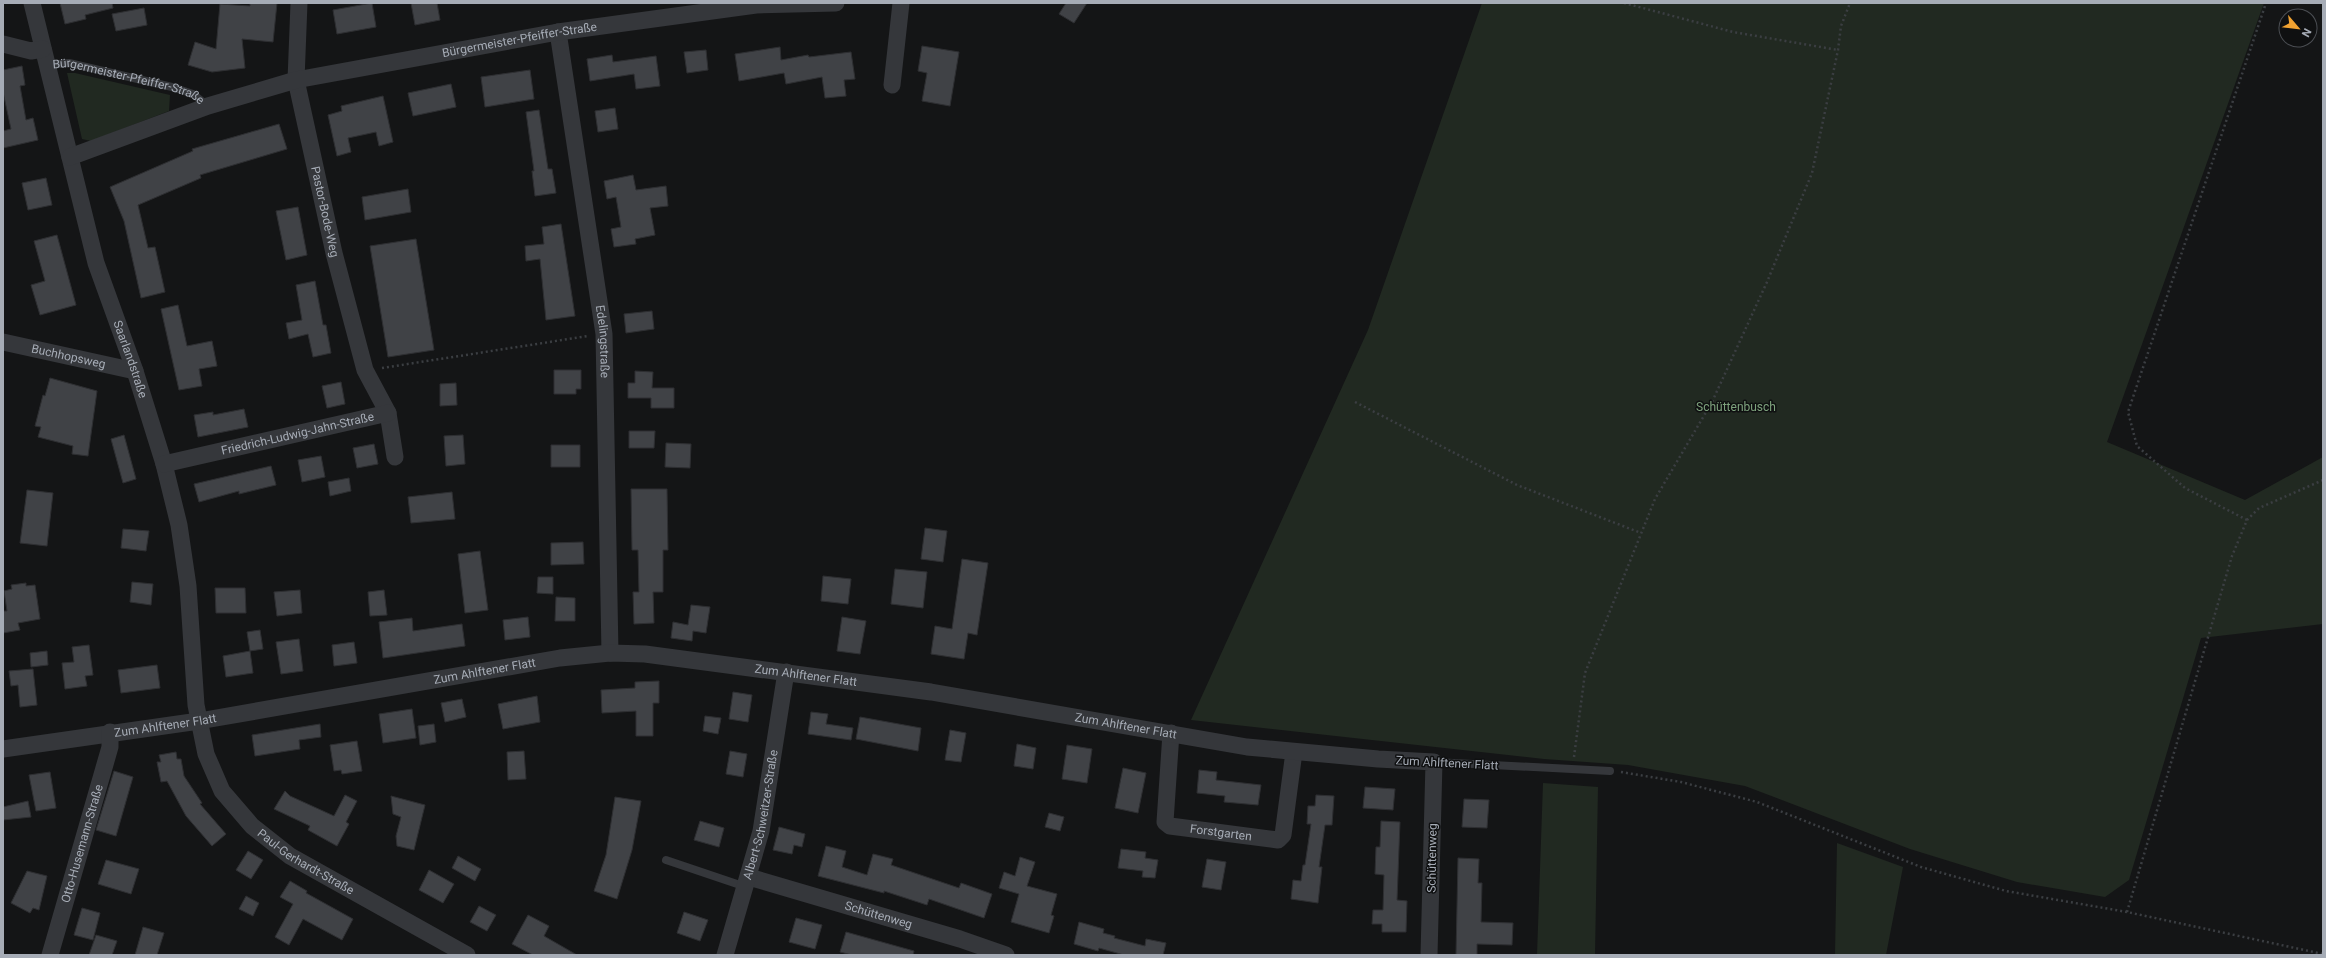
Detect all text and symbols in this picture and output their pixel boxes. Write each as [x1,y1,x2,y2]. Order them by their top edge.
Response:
north arrow [2278,8,2318,48]
street label: Bürgermeister-Pfeiffer-Straße [441,20,598,60]
text: N [2299,26,2314,39]
street label: Bürgermeister-Pfeiffer-Straße [52,56,207,107]
street label: Pastor-Bode-Weg [308,165,342,259]
street label: Edelingstraße [593,304,612,378]
street label: Saarlandstraße [110,319,150,400]
street label: Buchhopsweg [30,341,107,371]
park label: Schüttenbusch [1696,400,1776,414]
street label: Friedrich-Ludwig-Jahn-Straße [220,409,375,458]
street label: Zum Ahlftener Flatt [433,655,537,687]
street label: Zum Ahlftener Flatt [754,662,858,689]
street label: Zum Ahlftener Flatt [1074,710,1178,742]
street label: Zum Ahlftener Flatt [113,711,218,740]
street label: Albert-Schweitzer-Straße [740,749,781,881]
street label: Zum Ahlftener Flatt [1395,753,1499,773]
street label: Otto-Husemann-Straße [58,783,106,904]
street label: Forstgarten [1189,822,1253,844]
street label: Schüttenweg [1424,823,1440,893]
street label: Paul-Gerhardt-Straße [255,826,356,897]
street label: Schüttenweg [843,899,914,932]

